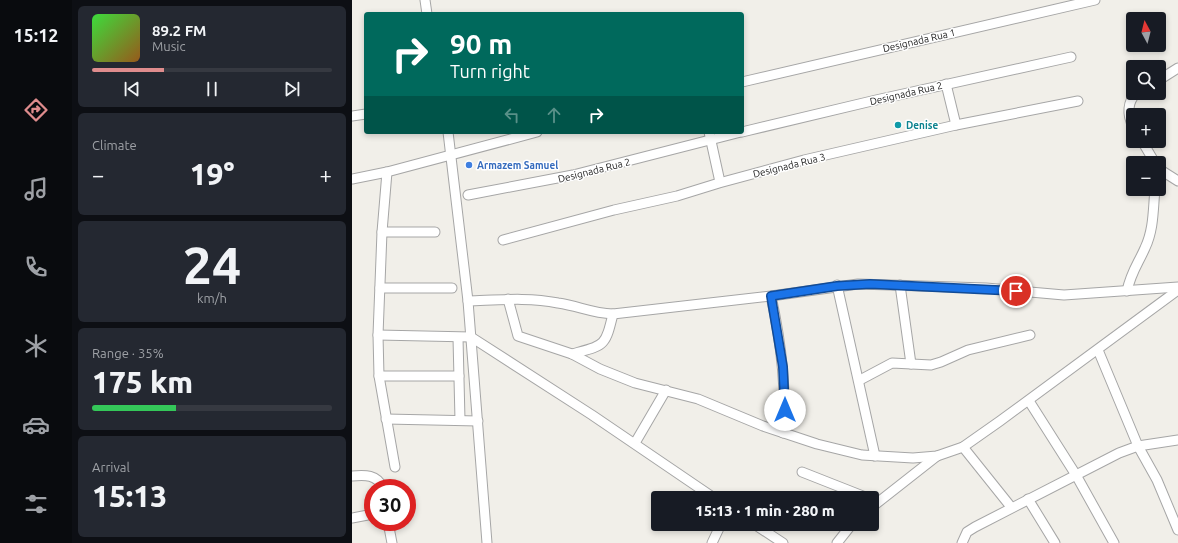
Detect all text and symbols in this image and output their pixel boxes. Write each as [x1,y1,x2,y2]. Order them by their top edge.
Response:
north arrow [1126,12,1166,52]
map controls [1126,12,1166,196]
text: 89.2 FM [152,22,206,39]
text: 15:12 [13,25,59,45]
street label: Designada Rua 1 [882,27,957,54]
icon: right [384,28,436,80]
text: 90 m [450,28,512,59]
text: Music [152,39,186,53]
button: search [1126,60,1166,100]
text: Turn right [450,61,530,81]
icon: previous [121,78,143,100]
icon: pause [201,78,223,100]
icon: next [281,78,303,100]
street label: Designada Rua 2 [869,80,944,107]
icon: directions [22,96,50,124]
icon: left [501,104,523,126]
icon: ahead [543,104,565,126]
icon: right [585,104,607,126]
button: + [1126,108,1166,148]
marker: Denise [893,120,903,130]
place label: Denise [906,120,938,131]
text: Climate [92,138,137,152]
street label: Designada Rua 3 [752,151,826,180]
street label: Designada Rua 2 [557,156,631,185]
button: − [1126,156,1166,196]
text: 19° [190,157,234,191]
marker: Armazem Samuel [464,160,474,170]
place label: Armazem Samuel [477,160,558,171]
text: − [92,162,104,187]
text: + [320,162,332,187]
icon: music [22,175,50,203]
text: 24 [183,236,241,294]
icon: phone [22,253,50,281]
pin [999,274,1033,308]
icon: arrive [1005,280,1027,302]
text: km/h [197,291,227,305]
icon: climate [22,332,50,360]
text: Range · 35% [92,346,164,360]
text: 175 km [92,365,193,399]
position arrow [764,389,806,431]
icon: car [22,411,50,439]
text: Arrival [92,460,130,474]
text: 15:13 [92,479,167,513]
speed limit sign: 30 [364,479,416,531]
icon: filters [22,490,50,518]
text: 15:13 · 1 min · 280 m [695,502,835,519]

